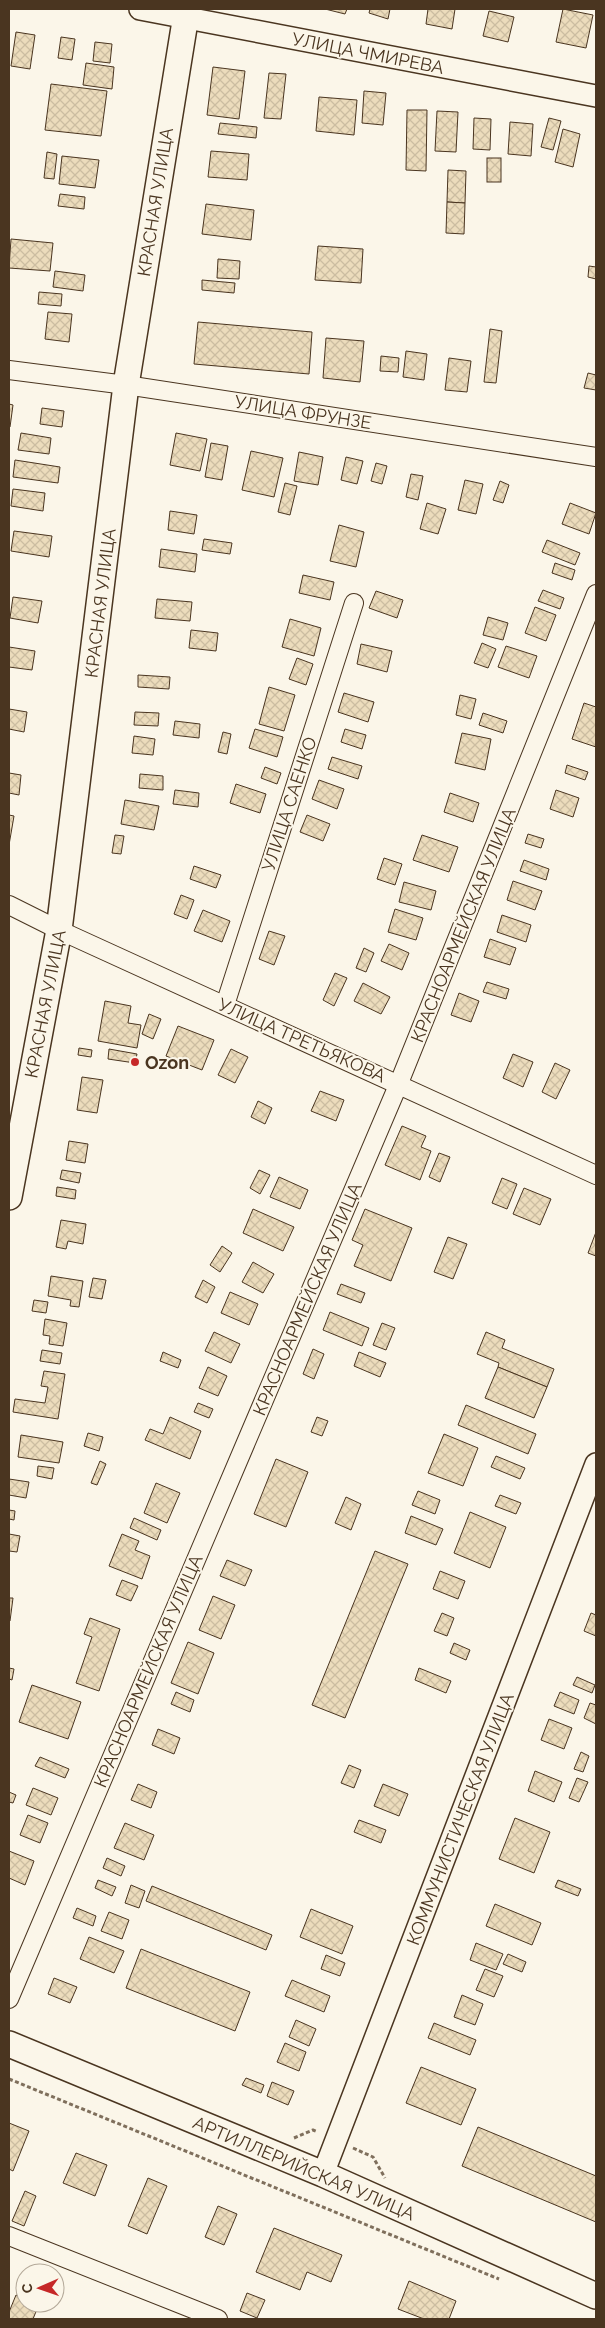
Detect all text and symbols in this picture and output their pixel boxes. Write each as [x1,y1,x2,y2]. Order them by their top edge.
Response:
street label: УЛИЦА ЧМИРЕВА [290,28,446,78]
street label: КРАСНАЯ УЛИЦА [133,126,177,278]
street label: УЛИЦА ФРУНЗЕ [233,391,373,433]
street label: КРАСНАЯ УЛИЦА [80,527,120,679]
street label: УЛИЦА САЕНКО [257,734,321,874]
street label: КРАСНОАРМЕЙСКАЯ УЛИЦА [406,805,520,1045]
street label: КРАСНАЯ УЛИЦА [20,928,70,1080]
street label: УЛИЦА ТРЕТЬЯКОВА [215,994,389,1086]
place label: Ozon [145,1052,189,1073]
marker: Ozon [129,1056,141,1068]
street label: КРАСНОАРМЕЙСКАЯ УЛИЦА [248,1179,366,1419]
street label: КРАСНОАРМЕЙСКАЯ УЛИЦА [89,1551,207,1791]
street label: КОММУНИСТИЧЕСКАЯ УЛИЦА [402,1690,518,1948]
street label: АРТИЛЛЕРИЙСКАЯ УЛИЦА [190,2112,418,2224]
north arrow [15,2263,65,2313]
text: С [19,2283,35,2294]

